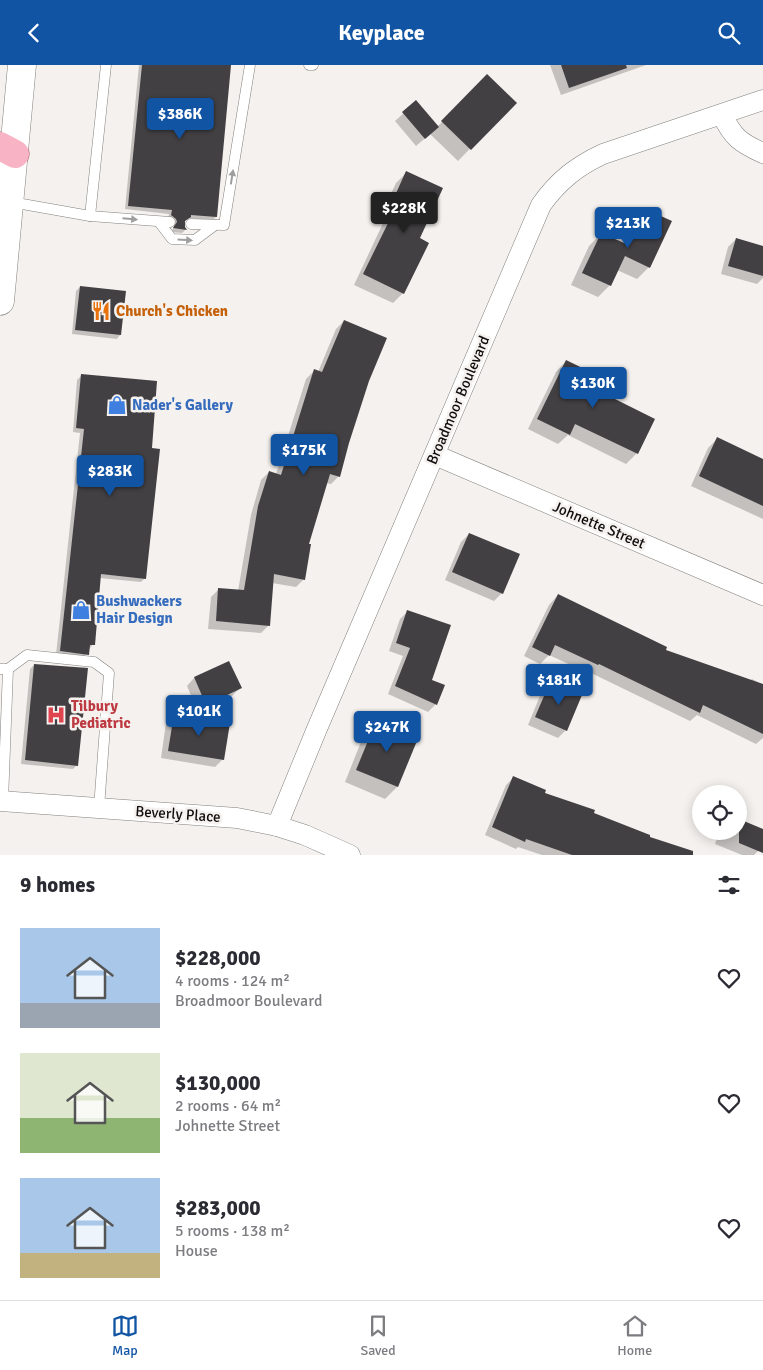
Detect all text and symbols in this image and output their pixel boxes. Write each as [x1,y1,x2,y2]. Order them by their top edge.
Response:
icon: back [20,19,48,47]
text: Keyplace [338,19,425,46]
icon: search [715,19,743,47]
pin: $386K [145,97,215,140]
text: $386K [158,104,202,124]
one-way arrow [228,169,236,185]
pin: $228K [369,191,439,234]
text: $228K [382,198,426,218]
pin: $213K [593,207,663,249]
text: $213K [606,213,650,233]
one-way arrow [122,215,138,223]
one-way arrow [177,236,193,244]
restaurant icon: Church's Chicken [90,300,112,322]
place label: Church's Chicken [116,302,228,320]
street label: Broadmoor Boulevard [423,333,493,467]
pin: $130K [558,367,628,409]
text: $130K [571,373,615,393]
shop icon: Nader's Gallery [106,394,128,416]
place label: Nader's Gallery [132,396,233,414]
pin: $175K [269,433,339,476]
text: $175K [282,440,326,460]
pin: $283K [75,455,145,497]
text: $283K [88,461,132,481]
street label: Johnette Street [550,497,648,553]
place label: Bushwackers Hair Design [96,592,182,627]
shop icon: Bushwackers Hair Design [70,599,92,621]
pin: $181K [524,663,594,706]
text: $181K [537,670,581,690]
pin: $101K [164,695,234,737]
place label: Tilbury Pediatric [71,697,131,732]
text: $101K [177,701,221,721]
hospital icon: Tilbury Pediatric [45,704,67,726]
pin: $247K [352,711,422,753]
text: $247K [365,717,409,737]
map controls [692,785,747,840]
button: locate [692,785,747,840]
street label: Beverly Place [135,802,221,826]
icon: filters [715,871,743,899]
text: 9 homes [20,872,95,898]
text: $228,000 [175,945,261,971]
icon: home [60,948,120,1008]
icon: heart [715,964,743,992]
text: 4 rooms · 124 m² [175,971,290,991]
text: Broadmoor Boulevard [175,991,322,1011]
text: $130,000 [175,1070,261,1096]
icon: home [60,1073,120,1133]
icon: heart [715,1089,743,1117]
text: 2 rooms · 64 m² [175,1096,281,1116]
text: Johnette Street [175,1116,280,1136]
text: $283,000 [175,1195,261,1221]
icon: home [60,1198,120,1258]
icon: heart [715,1214,743,1242]
text: 5 rooms · 138 m² [175,1221,290,1241]
text: House [175,1241,218,1261]
tab: Map [111,1312,139,1359]
tab: Saved [360,1312,396,1359]
tab: Home [617,1312,652,1359]

